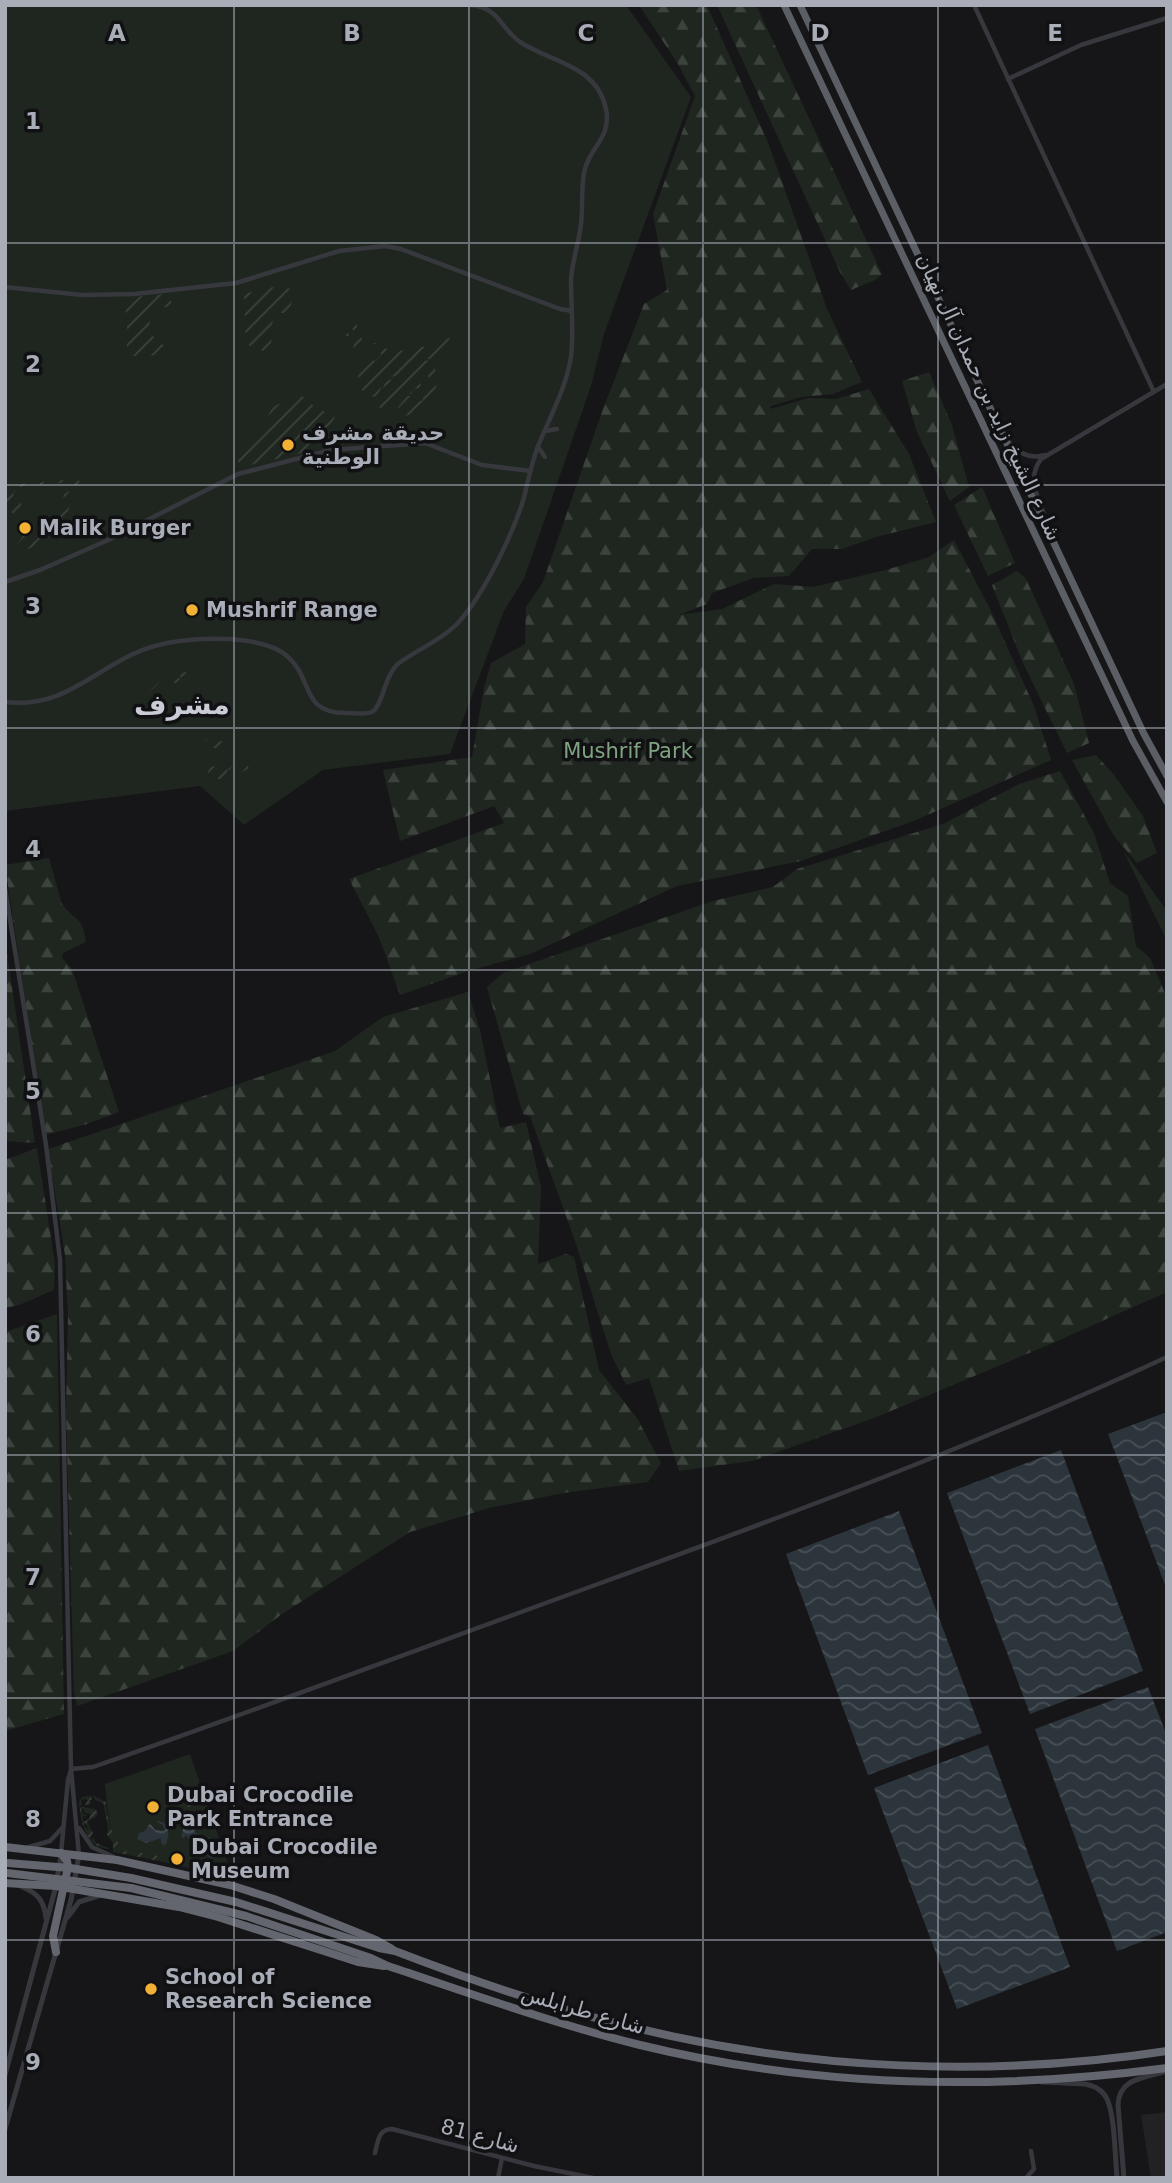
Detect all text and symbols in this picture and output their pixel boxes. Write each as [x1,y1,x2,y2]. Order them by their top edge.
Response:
text: A [108,20,126,46]
text: B [343,20,361,46]
text: C [578,20,594,46]
text: D [810,20,830,46]
text: E [1047,20,1063,46]
text: 1 [25,108,41,134]
street label: شارع الشيخ زايد بن حمدان آل نهيان [912,249,1067,545]
text: 2 [25,351,41,377]
place label: حديقة مشرف الوطنية [302,421,444,469]
marker: حديقة مشرف الوطنية [280,437,296,453]
place label: Malik Burger [39,516,191,540]
marker: Malik Burger [17,520,33,536]
text: 3 [25,593,41,619]
place label: Mushrif Range [206,598,378,622]
marker: Mushrif Range [184,602,200,618]
district label: مشرف [134,688,230,721]
park label: Mushrif Park [563,739,694,763]
text: 4 [25,836,41,862]
text: 5 [25,1078,41,1104]
text: 6 [25,1321,41,1347]
text: 7 [25,1564,41,1590]
place label: Dubai Crocodile Park Entrance [167,1783,354,1831]
marker: Dubai Crocodile Park Entrance [145,1799,161,1815]
text: 8 [25,1806,41,1832]
place label: Dubai Crocodile Museum [191,1835,378,1883]
marker: Dubai Crocodile Museum [169,1851,185,1867]
place label: School of Research Science [165,1965,372,2013]
marker: School of Research Science [143,1981,159,1997]
street label: شارع طرابلس [519,1981,647,2039]
text: 9 [25,2049,41,2075]
street label: شارع 81 [438,2114,522,2158]

